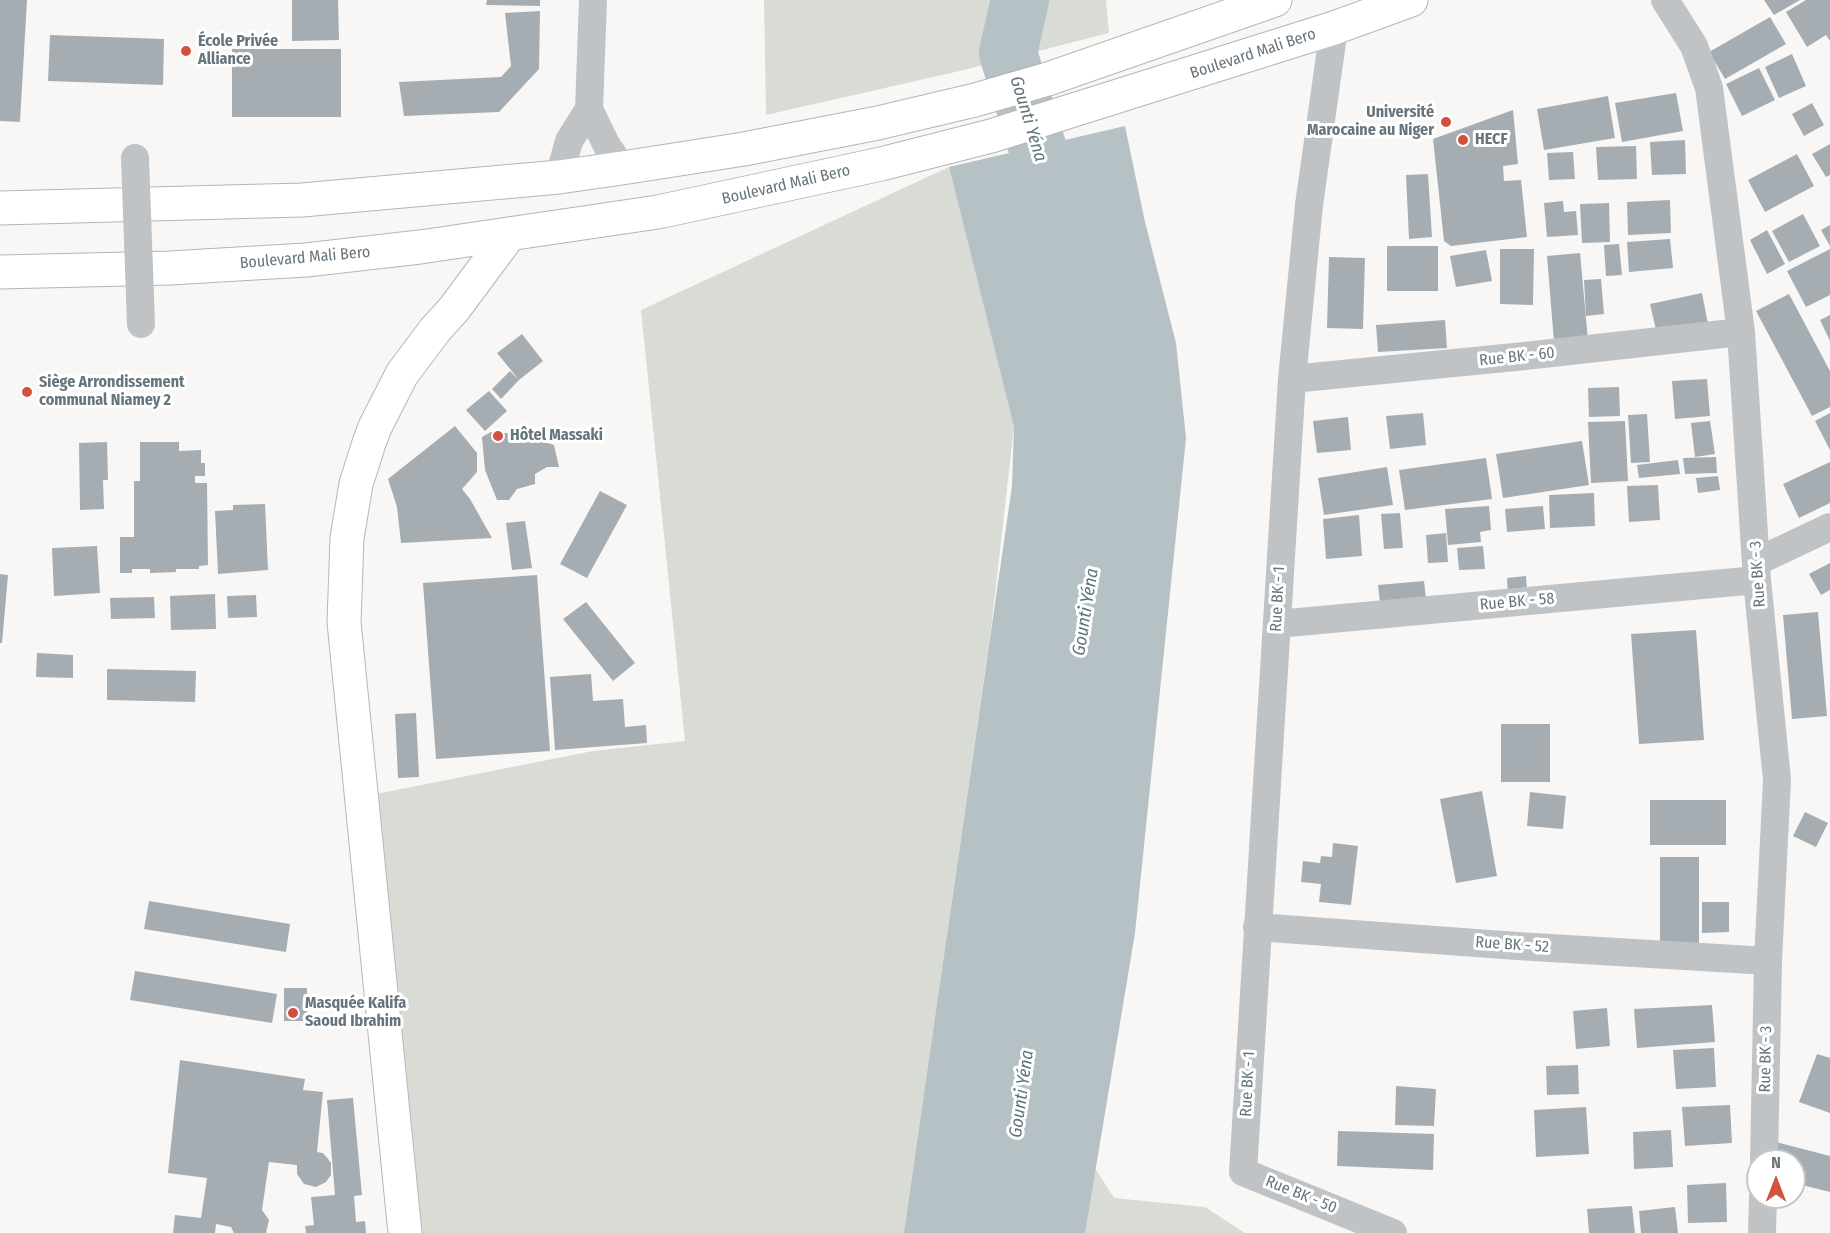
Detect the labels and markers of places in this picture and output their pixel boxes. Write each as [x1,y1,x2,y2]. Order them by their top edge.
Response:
place label: École Privée Alliance [198,32,278,70]
marker: École Privée Alliance [179,44,193,58]
place label: Université Marocaine au Niger [1307,103,1434,141]
marker: Université Marocaine au Niger [1439,115,1453,129]
place label: HECF [1475,130,1507,150]
marker: HECF [1456,133,1470,147]
place label: Siège Arrondissement communal Niamey 2 [39,373,185,411]
marker: Siège Arrondissement communal Niamey 2 [20,385,34,399]
place label: Hôtel Massaki [510,426,603,446]
marker: Hôtel Massaki [491,429,505,443]
place label: Masquée Kalifa Saoud Ibrahim [305,994,406,1032]
marker: Masquée Kalifa Saoud Ibrahim [286,1006,300,1020]

